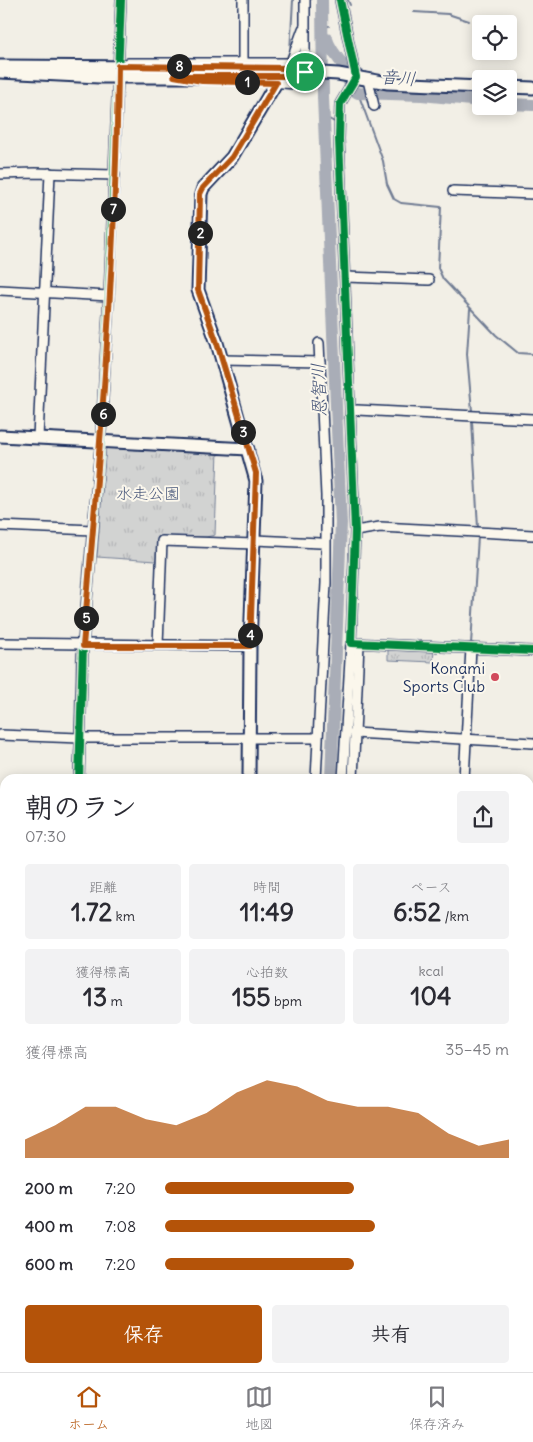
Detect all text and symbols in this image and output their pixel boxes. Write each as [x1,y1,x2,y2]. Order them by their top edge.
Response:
map controls [472,15,517,115]
button: locate [472,15,517,60]
pin [284,51,326,93]
pin: 8 [166,54,192,78]
text: 8 [175,57,184,75]
icon: arrive [291,58,319,86]
water label: 音川 [379,65,417,90]
pin: 1 [234,70,260,94]
button: layers [472,70,517,115]
text: 1 [245,73,250,91]
pin: 7 [100,196,126,222]
text: 7 [110,200,117,218]
pin: 2 [188,220,212,246]
text: 2 [197,224,204,242]
water label: 恩智川 [306,363,331,417]
pin: 6 [90,402,116,426]
text: 6 [99,405,108,423]
pin: 3 [230,420,256,444]
text: 3 [240,423,247,441]
park label: 水走公園 [116,483,180,503]
pin: 5 [74,606,98,630]
text: 5 [82,609,91,627]
pin: 4 [238,622,262,648]
text: 4 [246,626,255,644]
place label: Konami Sports Club [403,658,485,696]
marker: Konami Sports Club [489,671,501,683]
text: 朝のラン [25,789,137,825]
button: share [457,791,509,843]
text: 07:30 [25,826,66,846]
text: 距離 [89,878,117,896]
text: 時間 [253,878,281,896]
text: ペース [410,878,452,896]
text: 1.72 [71,896,112,928]
text: 11:49 [240,896,294,928]
text: 6:52 [393,896,441,928]
text: km [112,907,135,925]
text: /km [441,907,469,925]
text: kcal [418,962,444,980]
text: 獲得標高 [75,963,131,981]
text: 心拍数 [246,963,288,981]
text: 104 [411,980,451,1012]
text: 13 [83,981,107,1013]
text: 155 [232,981,271,1013]
text: m [107,992,123,1010]
text: bpm [271,992,302,1010]
text: 35–45 m [445,1039,509,1059]
text: 獲得標高 [25,1042,89,1062]
text: 200 m [25,1178,73,1198]
text: 7:20 [105,1178,136,1198]
text: 400 m [25,1216,73,1236]
text: 7:08 [105,1216,136,1236]
text: 600 m [25,1254,73,1274]
text: 7:20 [105,1254,136,1274]
button: 保存 [25,1305,262,1363]
button: 共有 [272,1305,509,1363]
tab: ホーム [68,1383,109,1433]
tab: 地図 [245,1383,273,1433]
tab: 保存済み [409,1383,465,1433]

